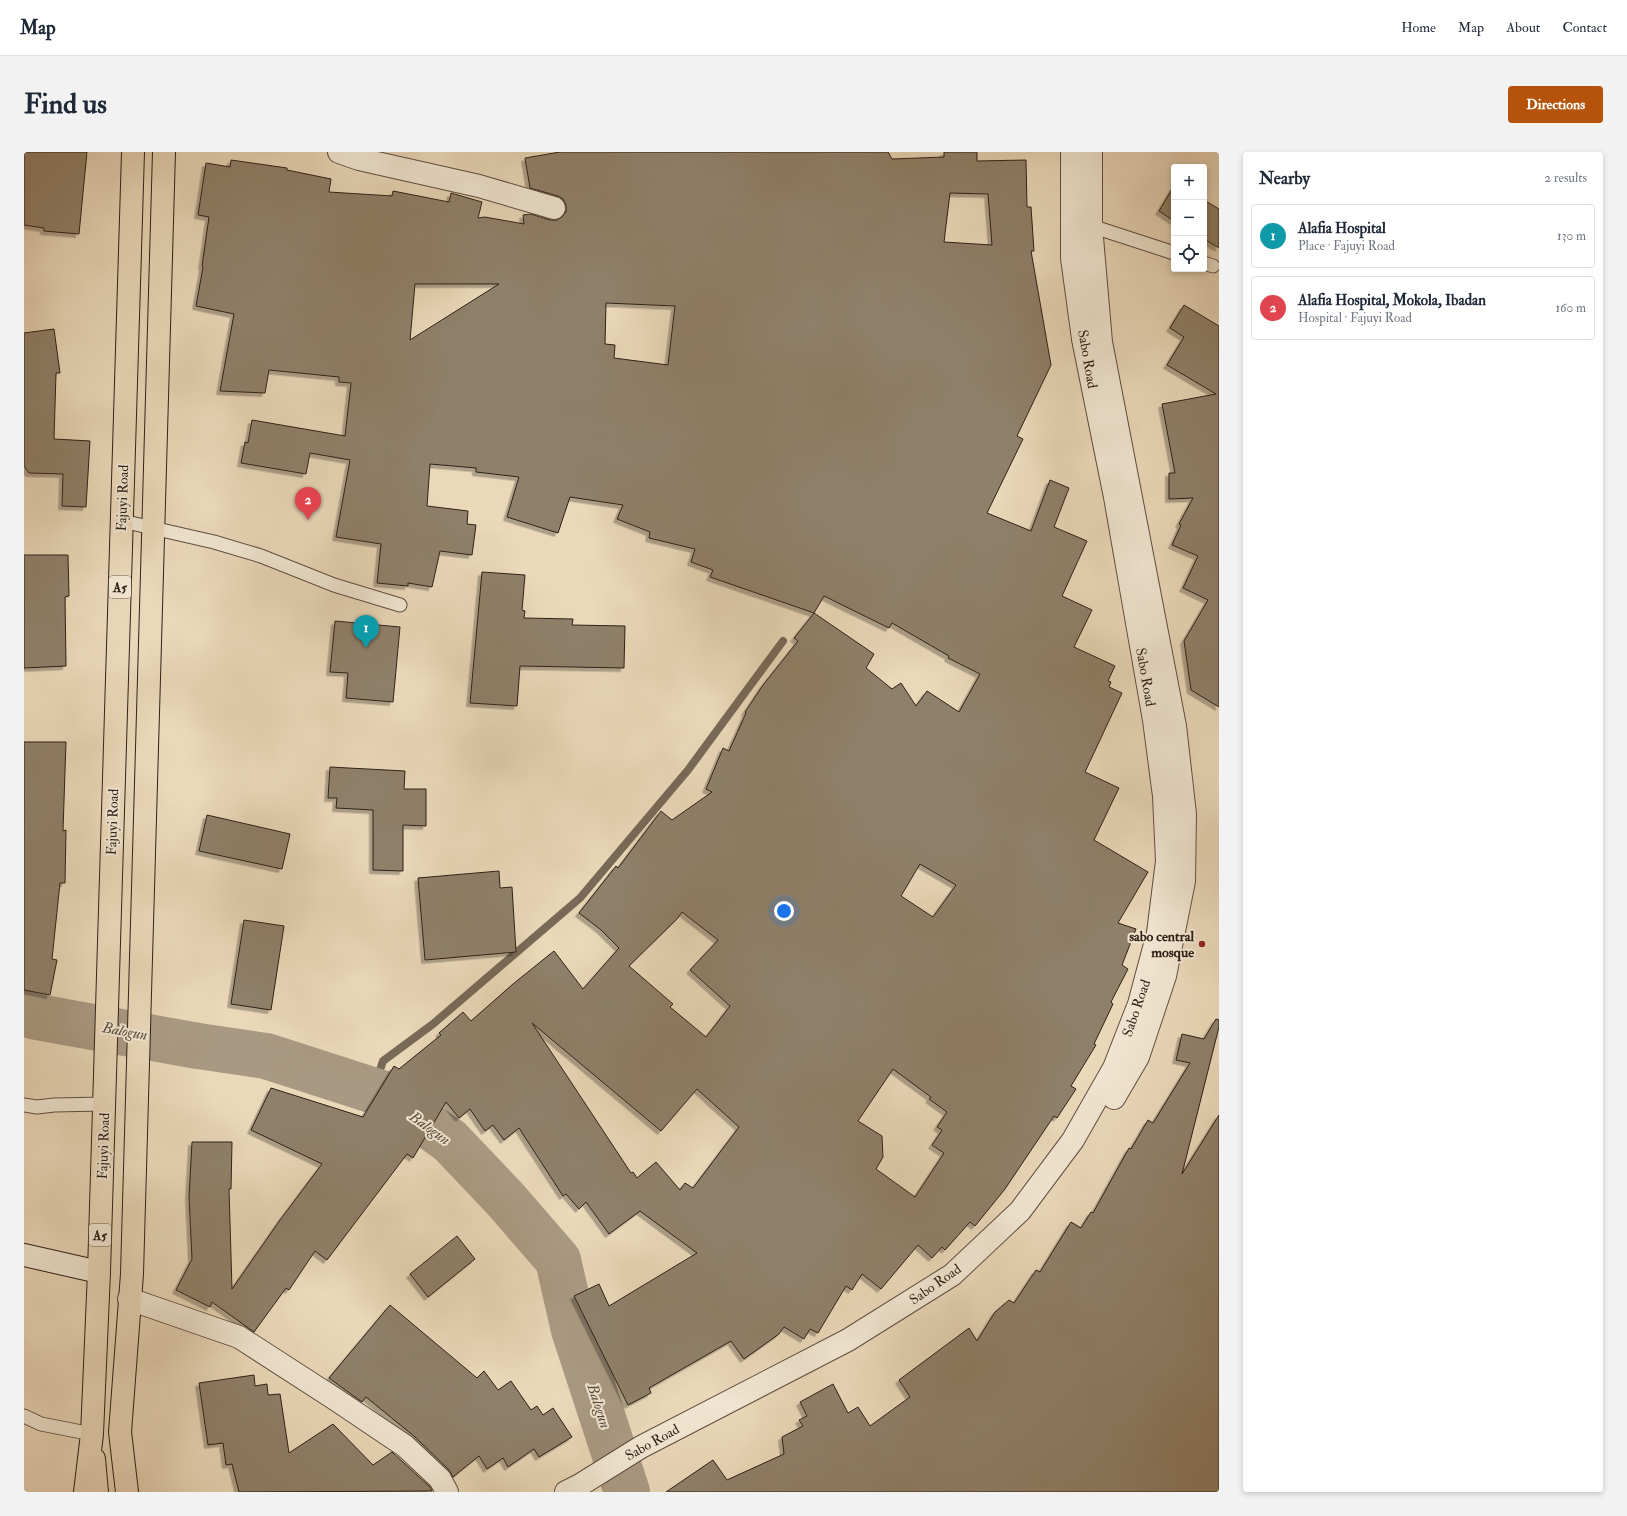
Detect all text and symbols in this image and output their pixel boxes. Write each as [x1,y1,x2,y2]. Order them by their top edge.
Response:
text: Map [20,16,56,40]
text: Home [1401,19,1436,36]
text: Map [1458,19,1484,36]
text: About [1506,19,1540,36]
text: Contact [1562,19,1607,36]
button: Directions [1508,86,1603,123]
text: Find us [24,87,107,122]
map controls [1171,164,1207,272]
button: + [1171,164,1207,200]
text: Nearby [1259,168,1310,189]
text: 2 results [1544,170,1587,186]
button: − [1171,200,1207,236]
text: Alafia Hospital [1298,219,1386,238]
text: 1 [1271,228,1275,244]
text: 130 m [1557,228,1586,244]
button: locate [1171,236,1207,272]
text: Place · Fajuyi Road [1298,238,1395,254]
text: Alafia Hospital, Mokola, Ibadan [1298,291,1486,310]
text: 2 [1270,300,1276,316]
text: 160 m [1555,300,1586,316]
text: Hospital · Fajuyi Road [1298,310,1412,326]
street label: Sabo Road [1074,328,1101,390]
street label: Fajuyi Road [113,464,133,532]
pin: 2 [295,487,321,520]
road number: A5 [109,576,131,598]
pin: 1 [353,615,379,648]
street label: Sabo Road [1132,646,1159,708]
street label: Fajuyi Road [103,788,123,856]
your location [774,901,794,921]
place label: sabo central mosque [1129,928,1194,962]
marker: sabo central mosque [1197,939,1207,949]
street label: Sabo Road [1119,977,1154,1039]
water label: Balogun [100,1018,149,1045]
water label: Balogun [405,1107,454,1149]
street label: Fajuyi Road [94,1112,114,1180]
road number: A5 [89,1224,111,1246]
street label: Sabo Road [906,1260,965,1308]
water label: Balogun [582,1381,615,1431]
street label: Sabo Road [622,1421,682,1464]

